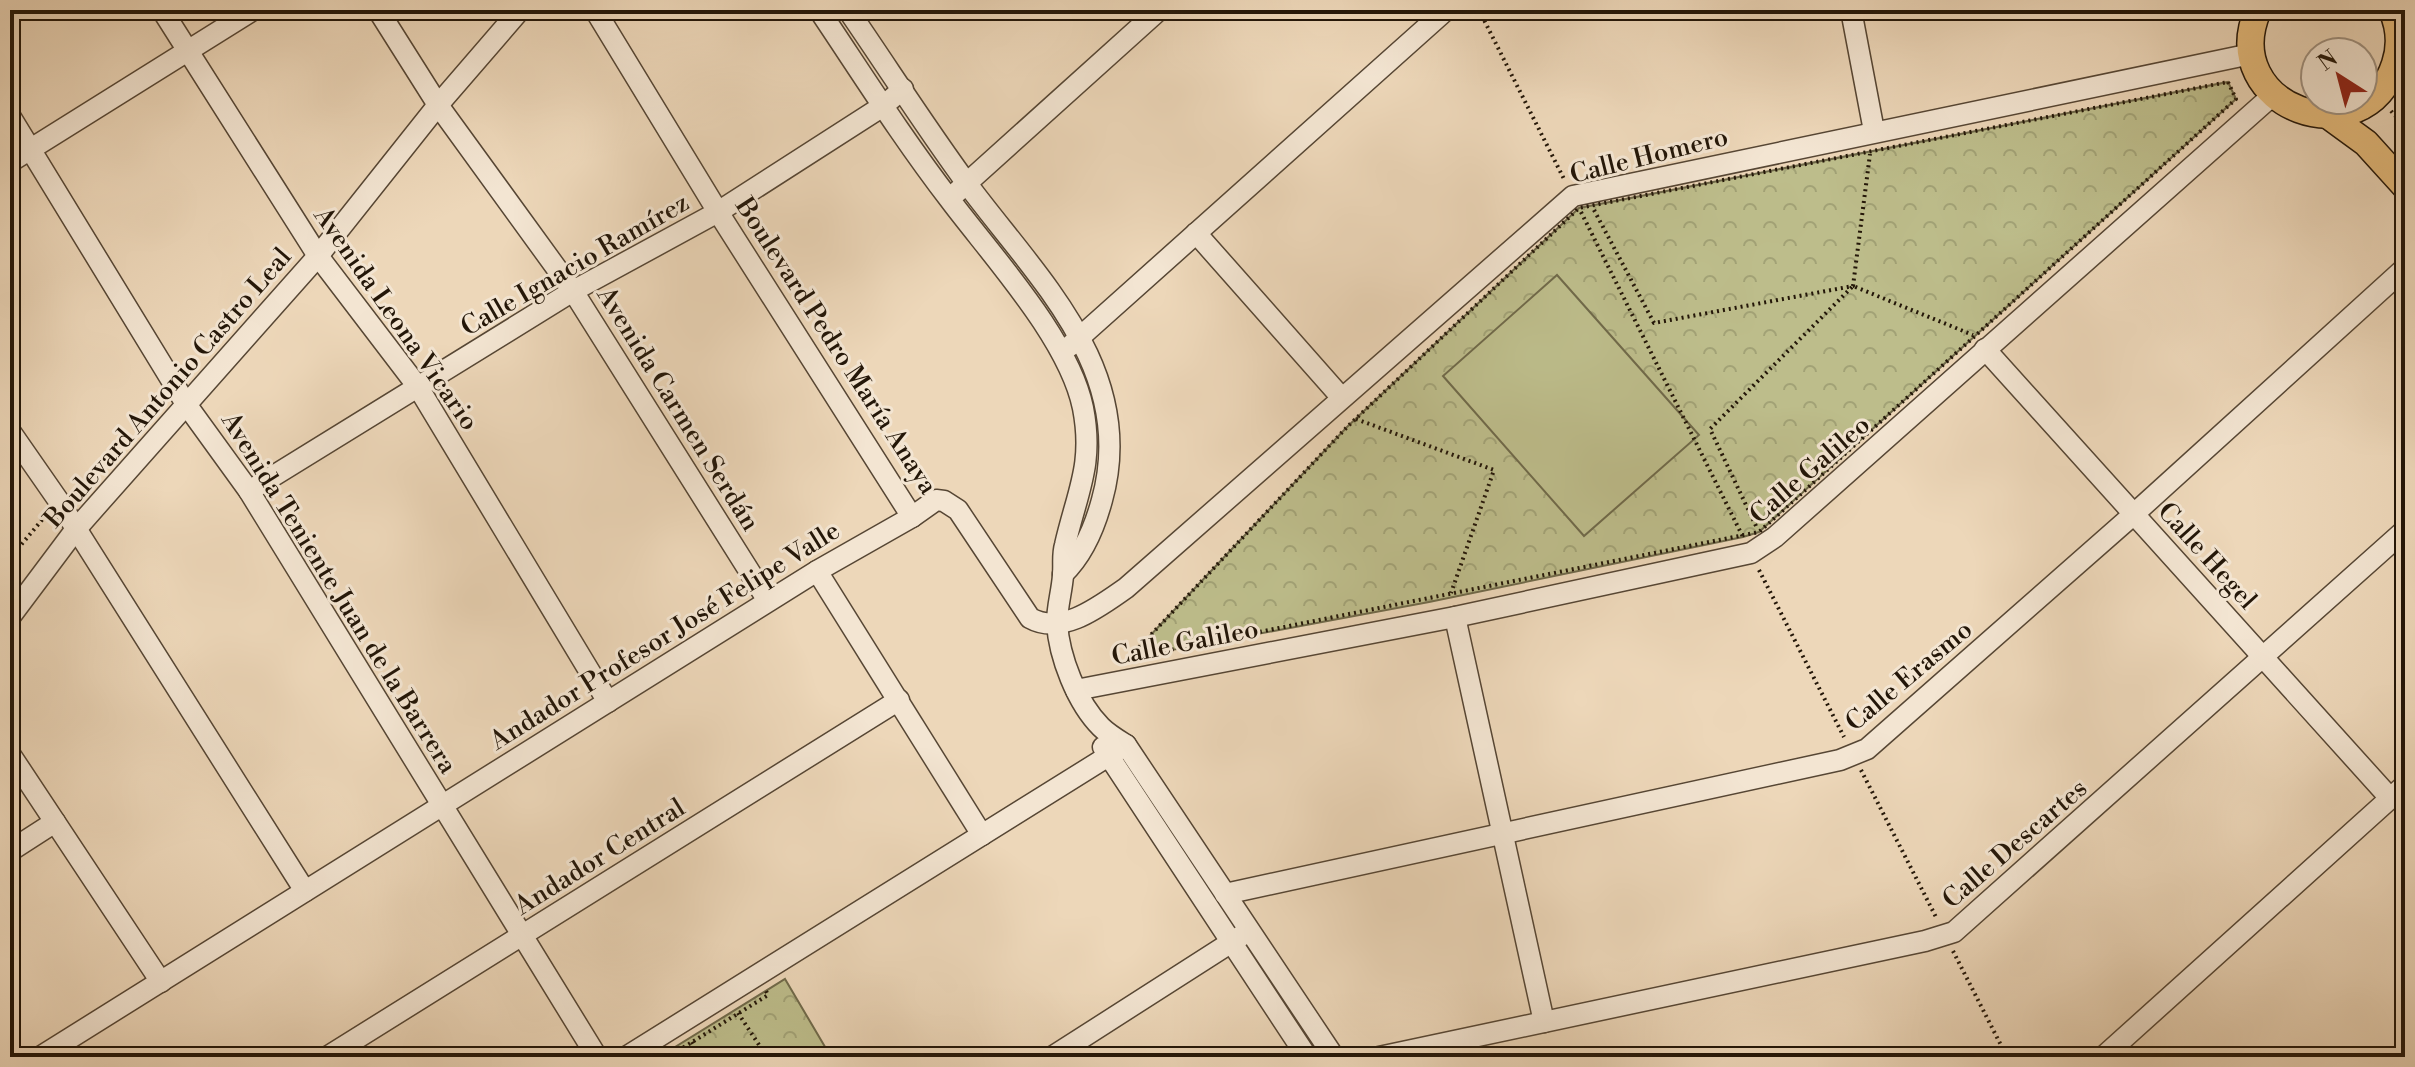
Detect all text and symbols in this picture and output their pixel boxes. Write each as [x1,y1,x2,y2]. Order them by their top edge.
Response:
north arrow [2299,36,2379,116]
text: N [2313,45,2344,77]
street label: Calle Homero [1567,121,1731,191]
street label: Calle Ignacio Ramírez [455,187,695,343]
street label: Boulevard Pedro María Anaya [727,191,944,501]
street label: Avenida Leona Vicario [306,200,485,437]
street label: Boulevard Antonio Castro Leal [37,241,298,535]
street label: Avenida Carmen Serdán [589,280,766,537]
street label: Avenida Teniente Juan de la Barrera [214,406,464,780]
street label: Calle Galileo [1743,409,1877,531]
street label: Calle Hegel [2151,496,2264,616]
street label: Andador Profesor José Felipe Valle [483,515,846,758]
street label: Calle Galileo [1109,613,1261,673]
street label: Calle Erasmo [1839,614,1979,738]
street label: Calle Descartes [1936,772,2094,916]
street label: Andador Central [508,792,691,923]

